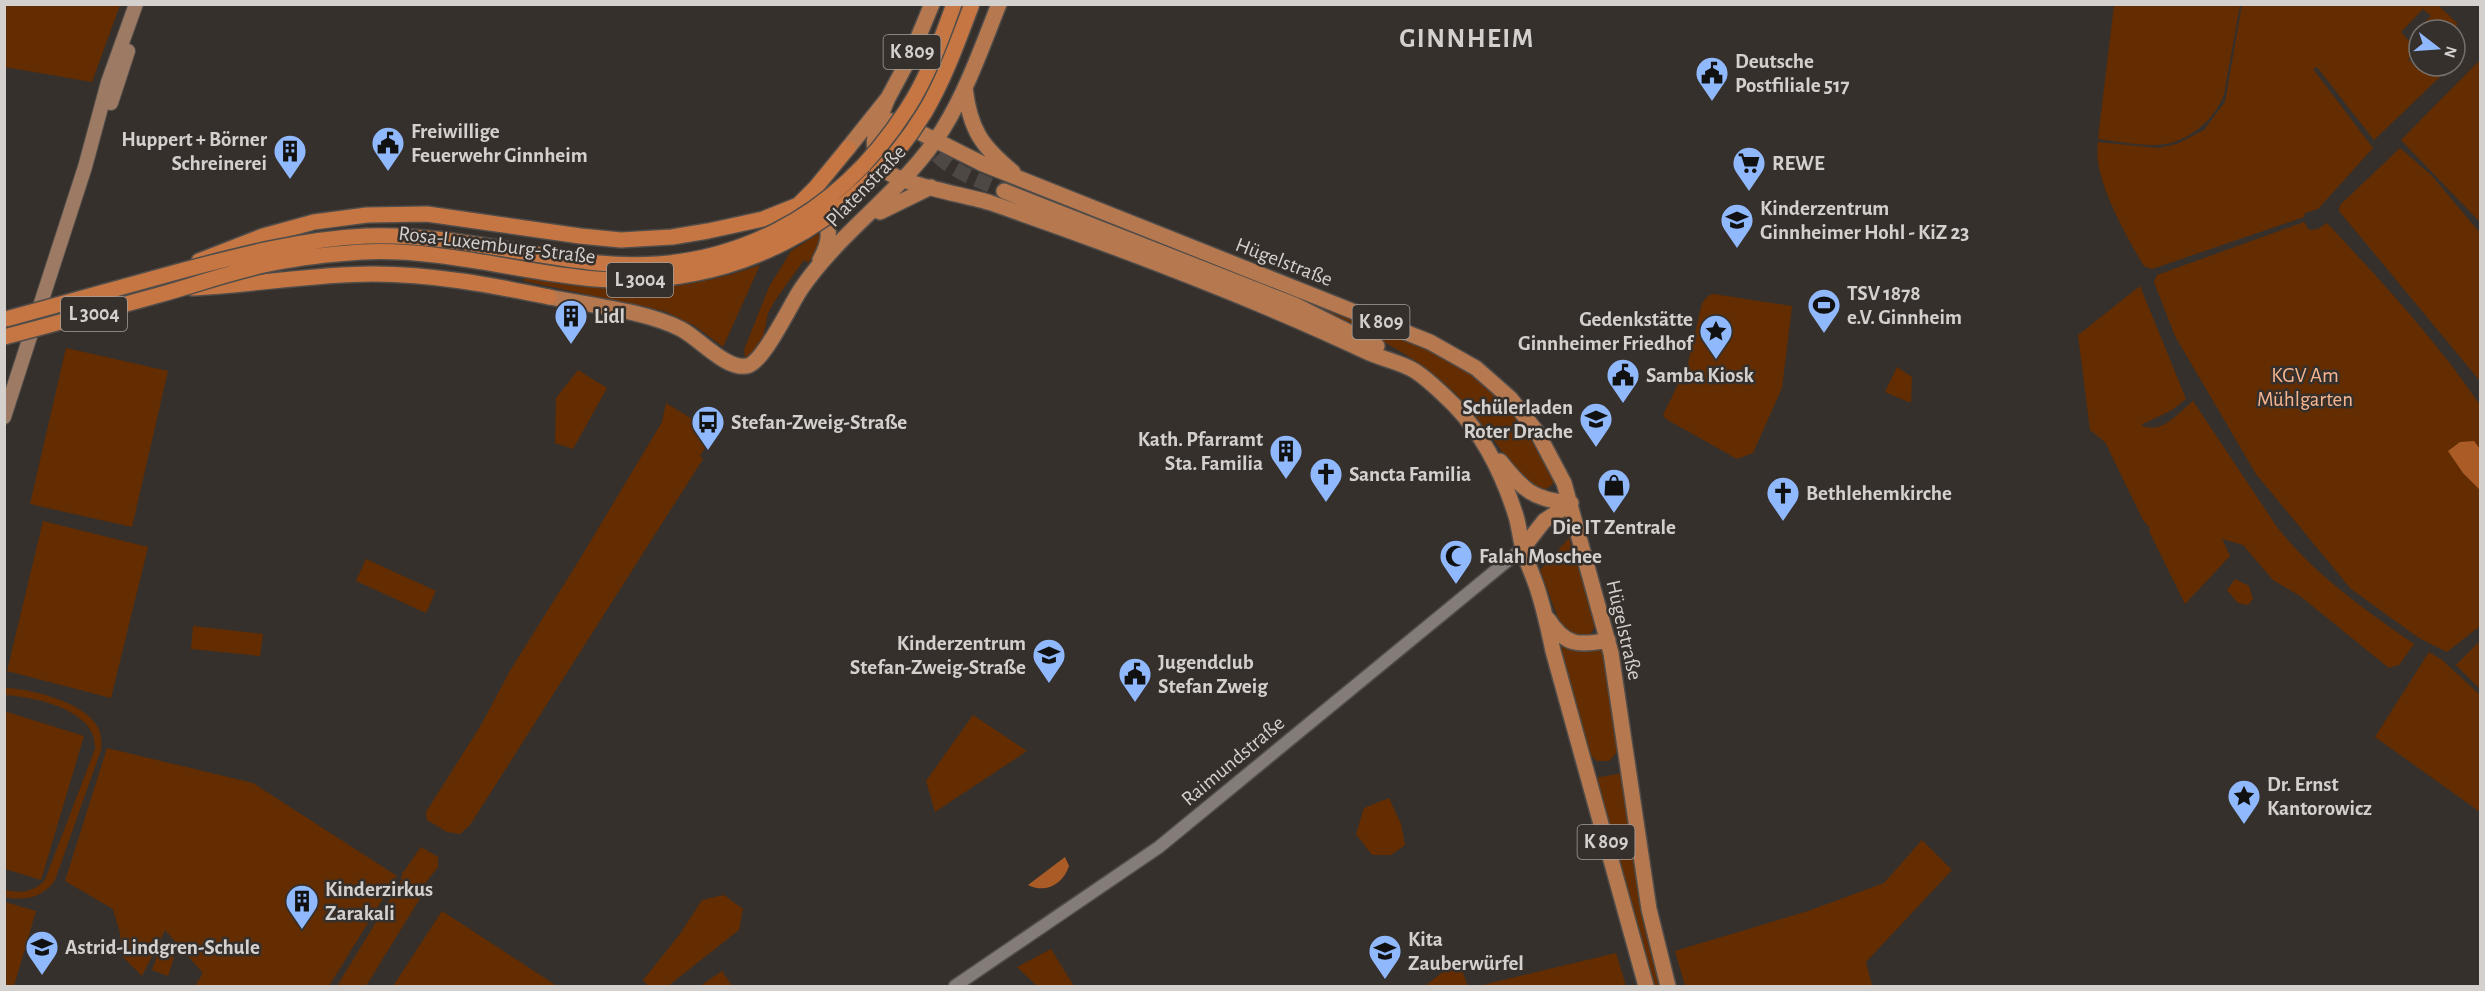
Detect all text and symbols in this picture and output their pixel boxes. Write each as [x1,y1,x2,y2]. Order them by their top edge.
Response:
north arrow [2407,18,2467,78]
district label: GINNHEIM [1399,25,1535,52]
road number: K 809 [884,35,940,69]
text: N [2441,44,2460,60]
place label: Deutsche Postfiliale 517 [1735,51,1850,96]
public building icon: Deutsche Postfiliale 517 [1694,55,1730,102]
place label: Freiwillige Feuerwehr Ginnheim [411,121,588,166]
public building icon: Freiwillige Feuerwehr Ginnheim [370,125,406,172]
place label: Huppert + Börner Schreinerei [121,129,268,174]
building icon: Huppert + Börner Schreinerei [272,133,308,180]
street label: Platenstraße [822,141,910,231]
supermarket icon: REWE [1731,145,1767,192]
place label: REWE [1772,153,1825,174]
place label: Kinderzentrum Ginnheimer Hohl - KiZ 23 [1760,198,1969,243]
school or university icon: Kinderzentrum Ginnheimer Hohl - KiZ 23 [1719,202,1755,249]
street label: Rosa-Luxemburg-Straße [397,223,597,267]
street label: Hügelstraße [1233,234,1335,290]
road number: L 3004 [607,263,673,297]
place label: TSV 1878 e.V. Ginnheim [1847,283,1962,328]
sports icon: TSV 1878 e.V. Ginnheim [1806,287,1842,334]
road number: L 3004 [61,297,127,331]
building icon: Lidl [553,298,589,345]
road number: K 809 [1352,305,1410,339]
place label: Lidl [594,306,625,327]
place label: Gedenkstätte Ginnheimer Friedhof [1518,309,1695,354]
place icon: Gedenkstätte Ginnheimer Friedhof [1698,313,1734,360]
public building icon: Samba Kiosk [1605,357,1641,404]
place label: Samba Kiosk [1646,365,1754,386]
park label: KGV Am Mühlgarten [2257,365,2353,410]
place label: Schülerladen Roter Drache [1462,397,1573,442]
school or university icon: Schülerladen Roter Drache [1578,401,1614,448]
bus stop icon: Stefan-Zweig-Straße [690,404,726,451]
place label: Stefan-Zweig-Straße [731,412,907,433]
place label: Kath. Pfarramt Sta. Familia [1138,429,1263,474]
building icon: Kath. Pfarramt Sta. Familia [1268,433,1304,480]
church icon: Sancta Familia [1308,456,1344,503]
place label: Sancta Familia [1349,464,1471,485]
shop icon: Die IT Zentrale [1596,467,1632,514]
church icon: Bethlehemkirche [1765,475,1801,522]
place label: Bethlehemkirche [1806,483,1952,504]
place label: Die IT Zentrale [1552,517,1676,538]
mosque icon: Falah Moschee [1438,538,1474,585]
place label: Falah Moschee [1479,546,1602,567]
street label: Hügelstraße [1602,578,1646,682]
place label: Kinderzentrum Stefan-Zweig-Straße [850,633,1026,678]
school or university icon: Kinderzentrum Stefan-Zweig-Straße [1031,637,1067,684]
place label: Jugendclub Stefan Zweig [1158,652,1268,697]
public building icon: Jugendclub Stefan Zweig [1117,656,1153,703]
street label: Raimundstraße [1178,712,1288,810]
place label: Dr. Ernst Kantorowicz [2267,774,2372,819]
place icon: Dr. Ernst Kantorowicz [2226,778,2262,825]
road number: K 809 [1578,825,1634,859]
place label: Kinderzirkus Zarakali [325,879,433,924]
building icon: Kinderzirkus Zarakali [284,883,320,930]
school or university icon: Astrid-Lindgren-Schule [24,929,60,976]
place label: Kita Zauberwürfel [1408,929,1524,974]
school or university icon: Kita Zauberwürfel [1367,933,1403,980]
place label: Astrid-Lindgren-Schule [65,937,260,958]

